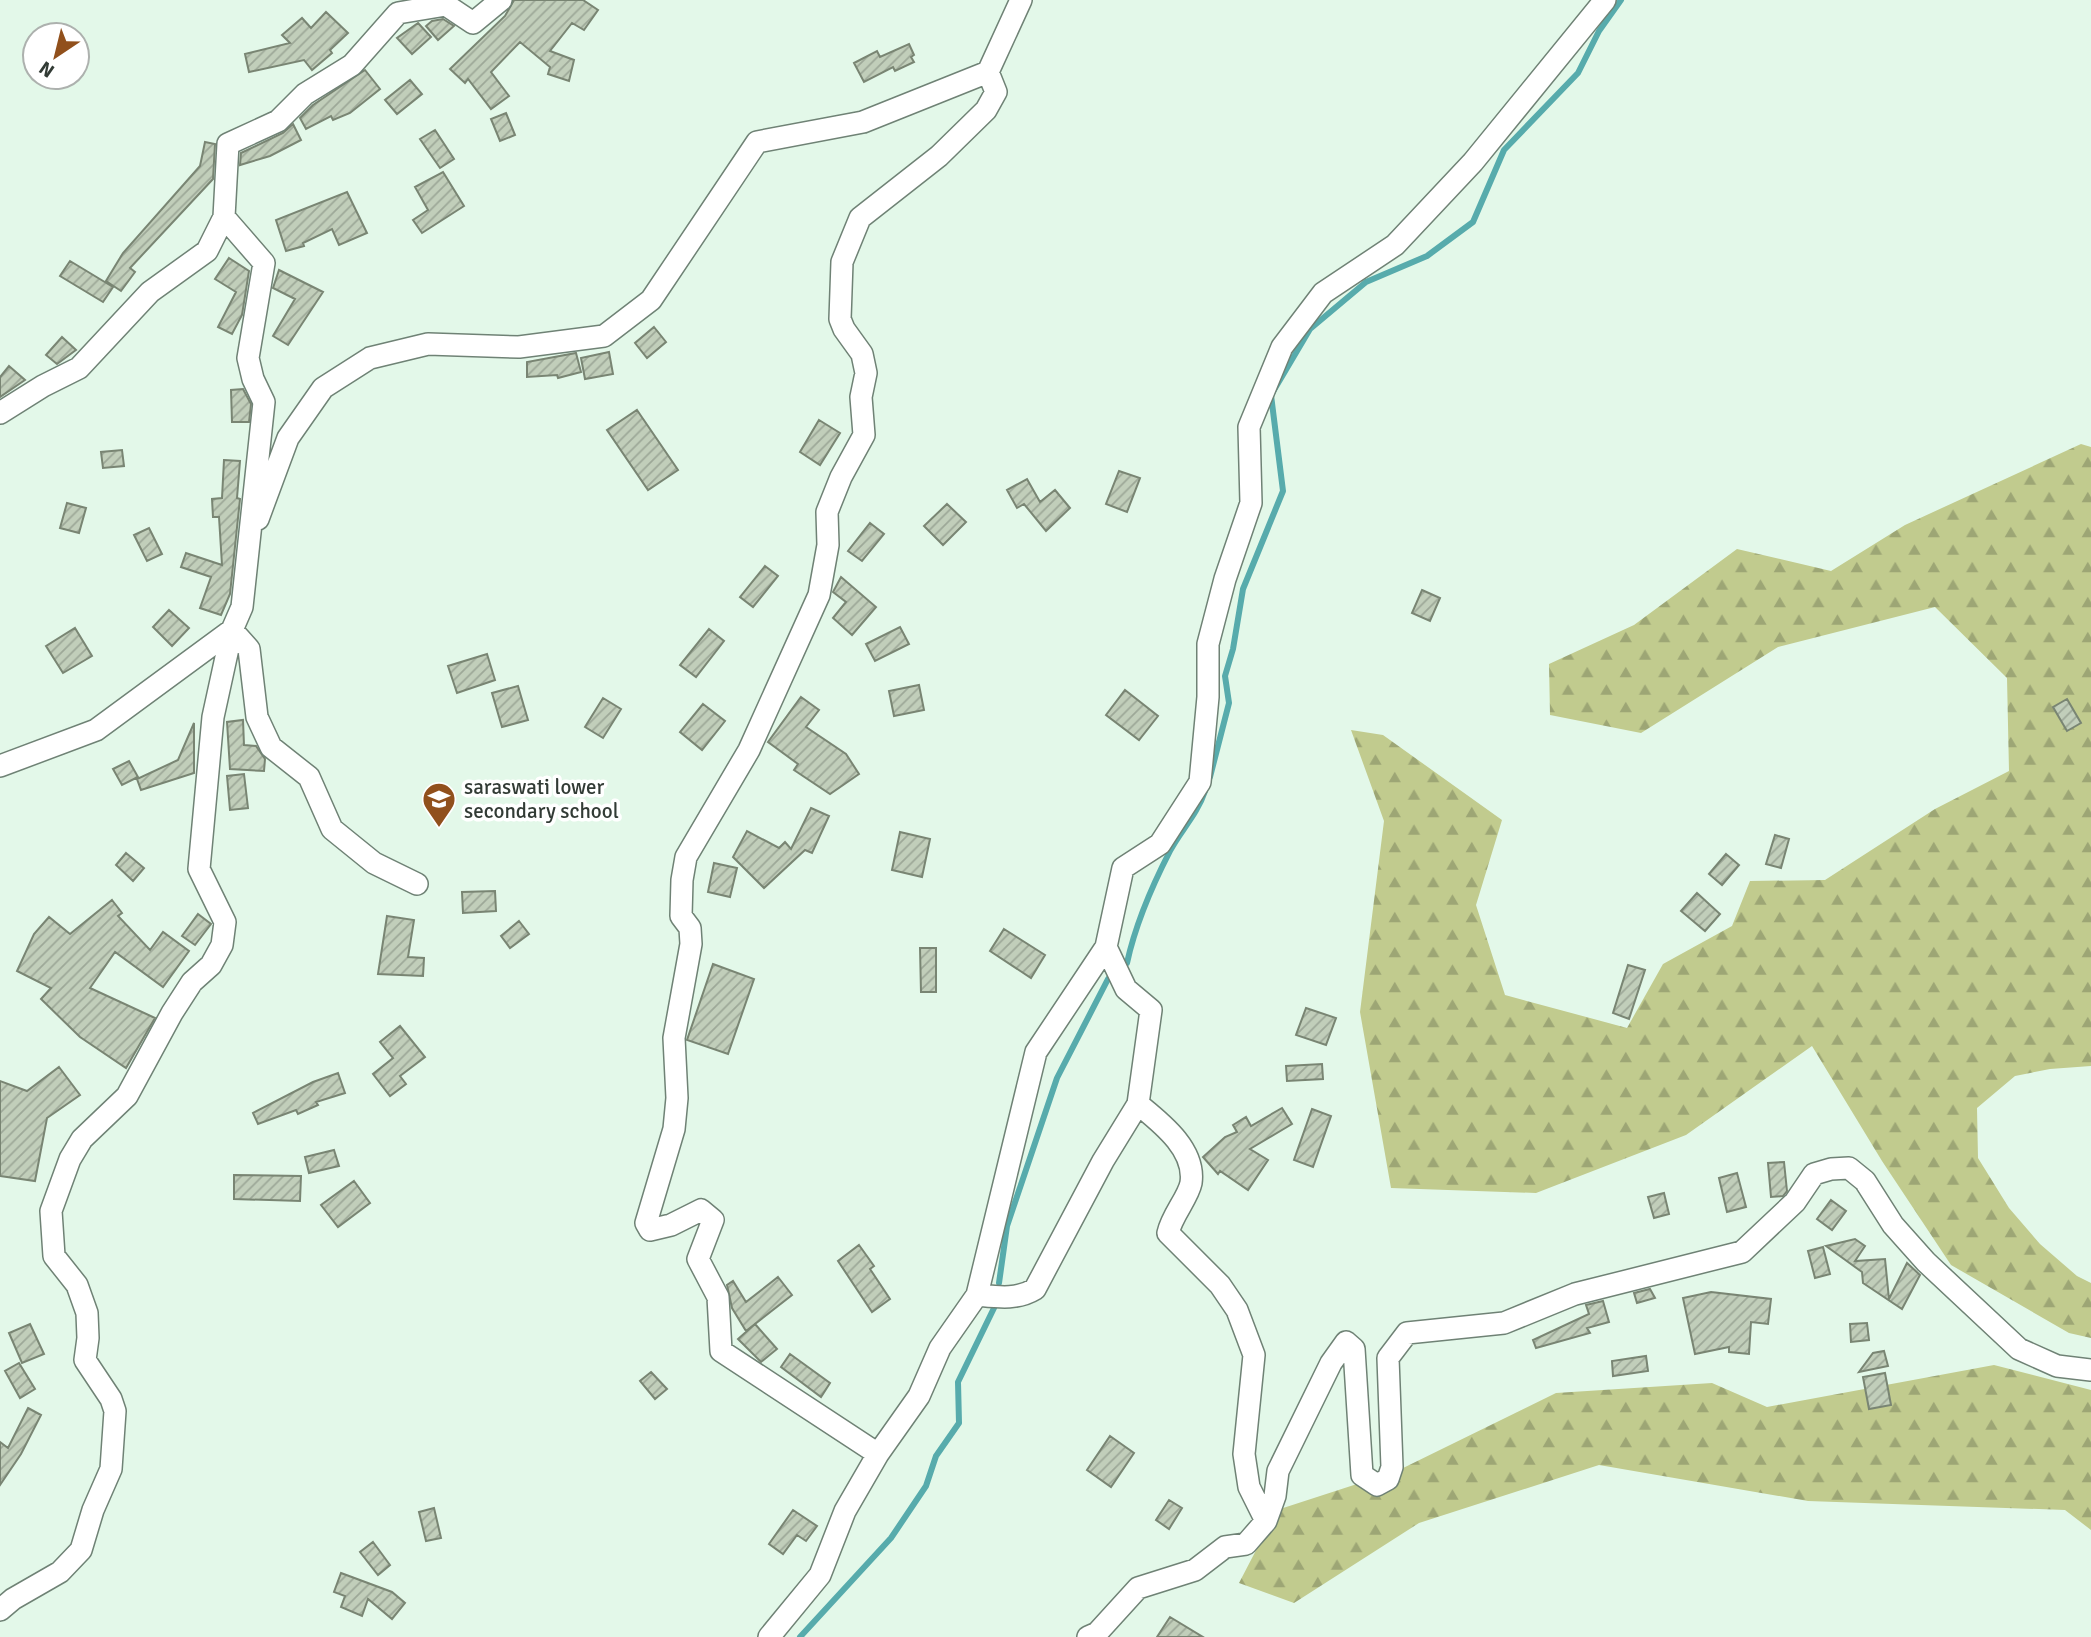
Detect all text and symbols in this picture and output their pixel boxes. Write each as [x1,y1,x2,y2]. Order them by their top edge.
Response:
north arrow [21,21,91,91]
text: N [35,55,59,83]
place label: saraswati lower secondary school [464,774,619,824]
school or university icon: saraswati lower secondary school [420,780,458,829]

